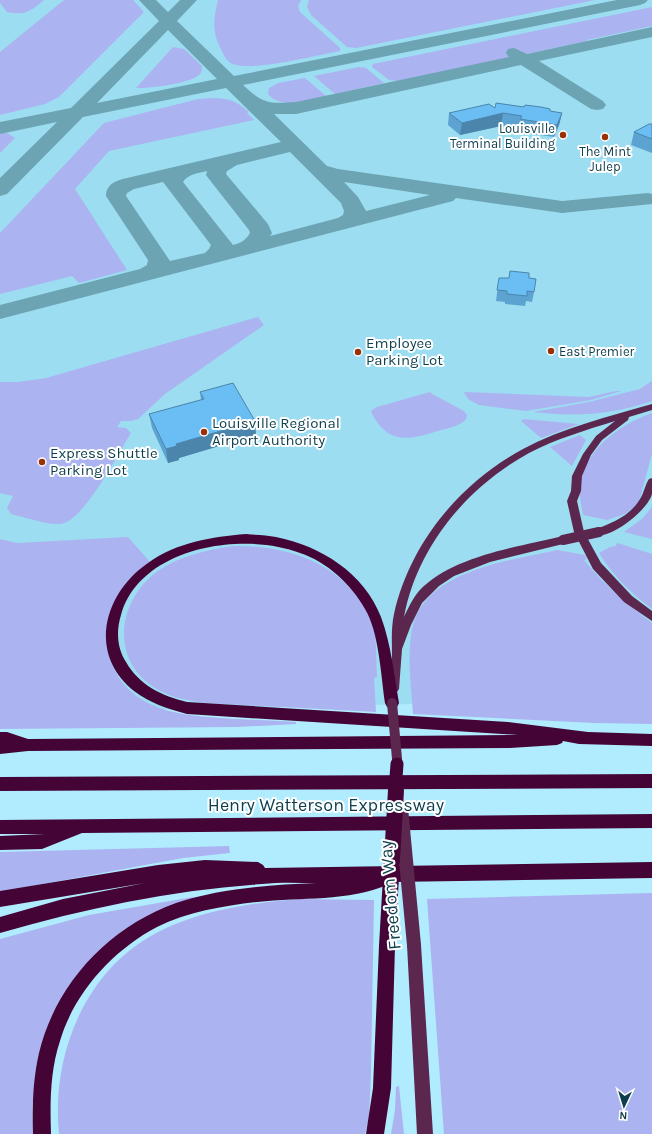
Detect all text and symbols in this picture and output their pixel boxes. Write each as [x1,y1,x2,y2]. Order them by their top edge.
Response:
place label: Louisville Terminal Building [450,121,556,151]
marker: Louisville Terminal Building [558,130,568,140]
marker: The Mint Julep [600,132,610,142]
place label: The Mint Julep [579,144,631,174]
place label: Employee Parking Lot [366,334,443,369]
place label: East Premier [559,344,635,359]
marker: East Premier [546,346,556,356]
marker: Employee Parking Lot [353,347,363,357]
place label: Louisville Regional Airport Authority [212,414,340,449]
marker: Louisville Regional Airport Authority [199,427,209,437]
place label: Express Shuttle Parking Lot [50,444,158,479]
marker: Express Shuttle Parking Lot [37,457,47,467]
street label: Henry Watterson Expressway [208,794,445,816]
street label: Freedom Way [374,839,406,951]
north arrow [604,1086,644,1126]
text: N [619,1109,628,1122]

